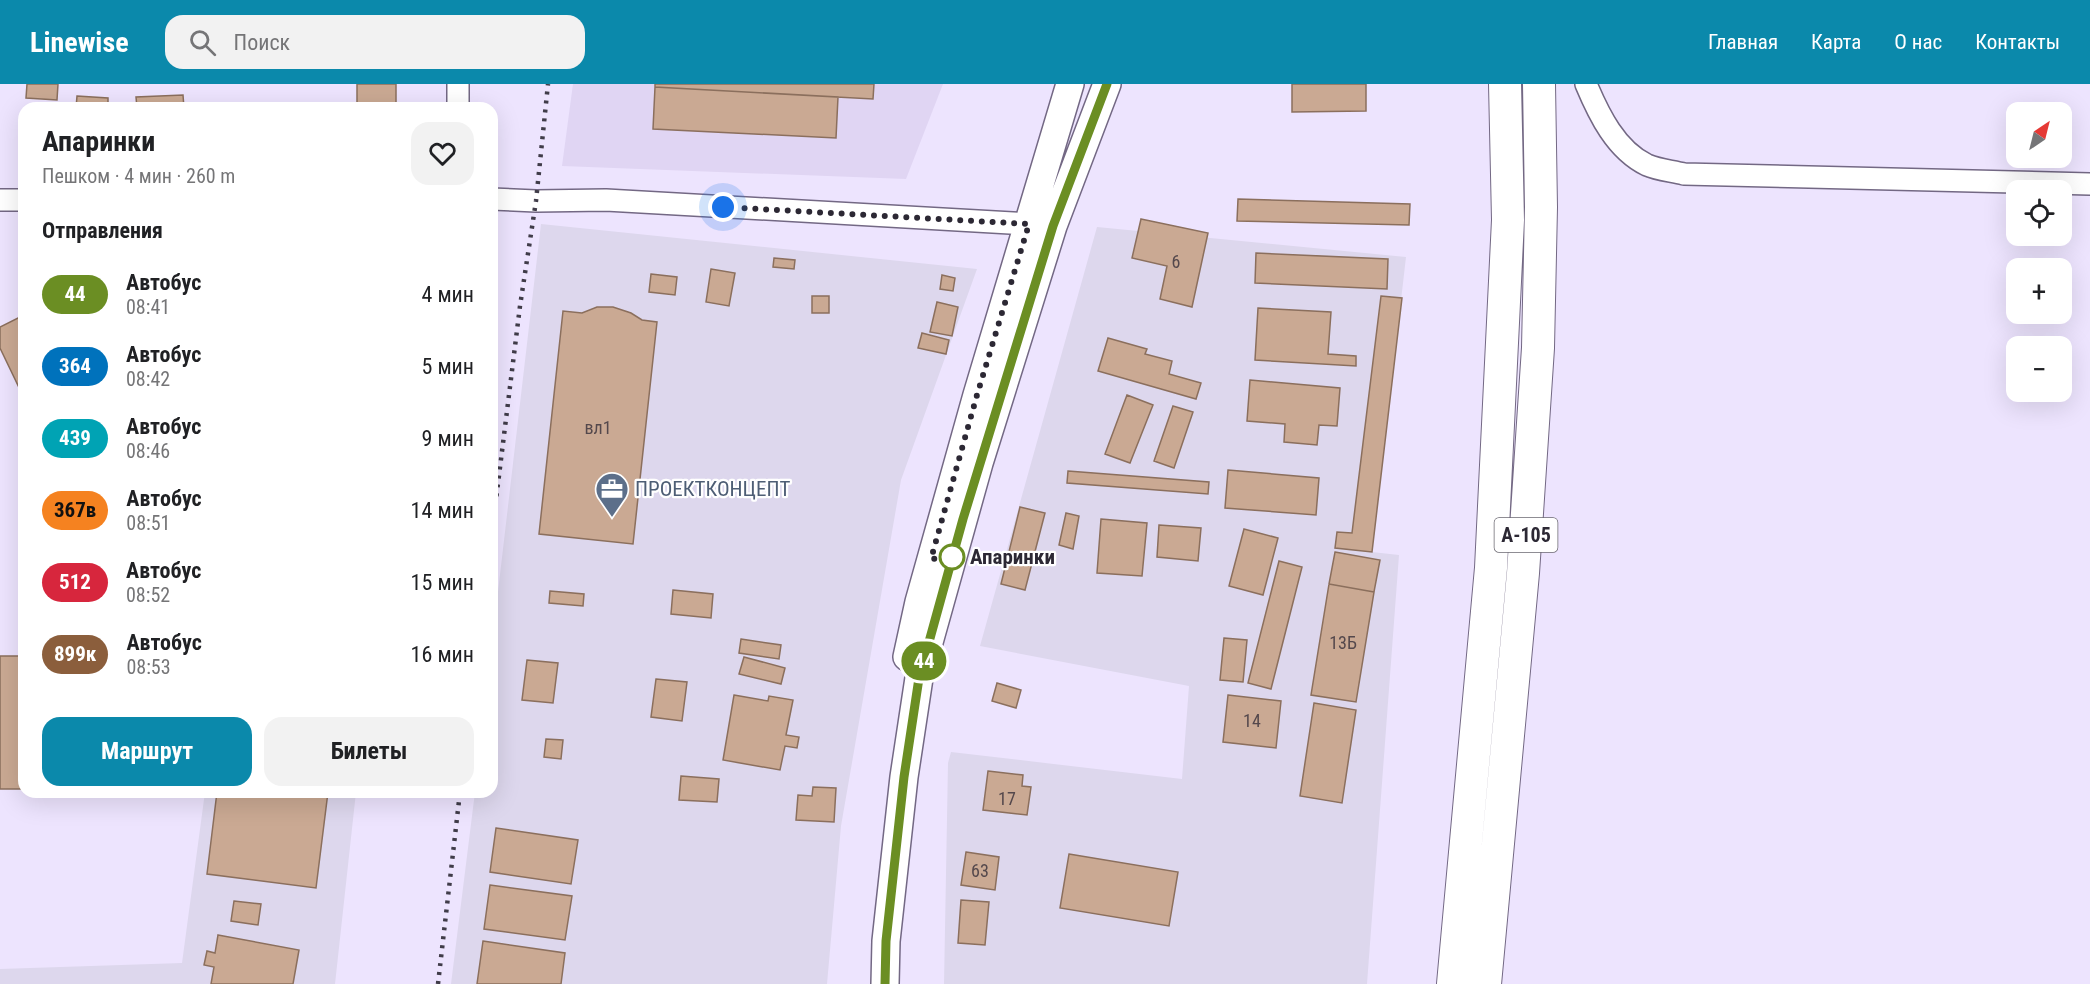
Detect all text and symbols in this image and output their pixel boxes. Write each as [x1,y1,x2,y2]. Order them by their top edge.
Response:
search box [165,15,585,69]
text: Linewise [30,26,129,59]
icon: search [186,26,219,59]
text: Поиск [234,30,290,55]
text: Главная [1708,30,1778,54]
text: Карта [1811,30,1861,54]
text: О нас [1894,30,1942,54]
text: Контакты [1975,30,2060,54]
north arrow [2006,102,2072,168]
map controls [2006,102,2072,402]
button: heart [411,122,474,185]
text: Апаринки [42,125,155,158]
text: Пешком · 4 мин · 260 m [42,164,235,188]
button: locate [2006,180,2072,246]
your location [708,192,738,222]
text: Отправления [42,218,163,243]
house number: 6 [1172,251,1180,272]
button: + [2006,258,2072,324]
text: Автобус [126,270,201,295]
text: 44 [64,282,86,306]
text: 4 мин [421,282,474,307]
text: 08:41 [126,295,170,319]
button: − [2006,336,2072,402]
text: Автобус [126,342,201,367]
text: 364 [59,354,91,378]
text: 5 мин [421,354,474,379]
text: 08:42 [126,367,170,391]
text: Автобус [126,414,201,439]
house number: вл1 [584,417,612,438]
text: 439 [59,426,91,450]
text: 9 мин [421,426,474,451]
text: 08:46 [126,439,170,463]
office icon: ПРОЕКТКОНЦЕПТ [594,471,630,518]
place label: ПРОЕКТКОНЦЕПТ [635,477,790,501]
text: Автобус [126,486,202,511]
text: 367в [54,498,96,522]
text: 14 мин [411,498,474,523]
text: 08:51 [126,511,170,535]
road number: А-105 [1494,518,1558,552]
marker: Апаринки [939,544,965,570]
place label: Апаринки [970,545,1055,569]
text: Автобус [126,558,201,583]
text: 512 [59,570,91,594]
text: 15 мин [411,570,474,595]
text: 08:52 [126,583,170,607]
text: Автобус [126,630,202,655]
house number: 13Б [1329,632,1357,653]
text: 899к [54,642,96,666]
text: 16 мин [411,642,474,667]
line badge: 44 [897,642,951,680]
text: 44 [913,649,935,673]
text: 08:53 [126,655,171,679]
house number: 14 [1243,710,1261,731]
button: Маршрут [42,717,252,786]
button: Билеты [264,717,474,786]
house number: 17 [998,788,1016,809]
house number: 63 [971,860,989,881]

